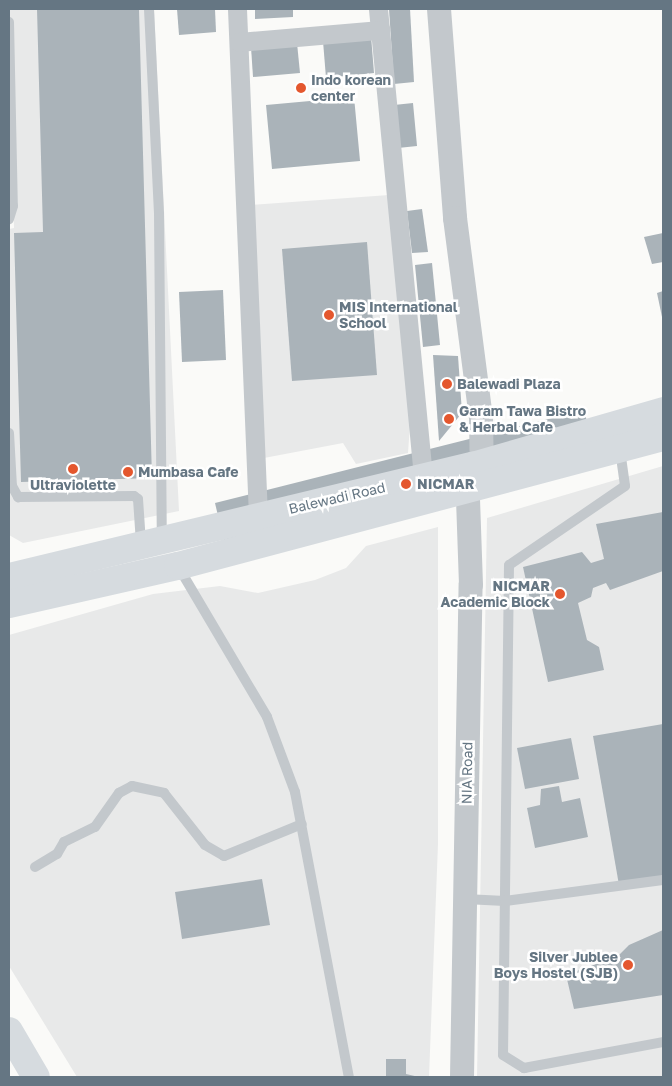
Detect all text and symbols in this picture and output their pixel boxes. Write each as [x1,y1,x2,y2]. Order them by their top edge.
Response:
place label: Indo korean center [311,72,391,104]
marker: Indo korean center [295,82,307,94]
place label: MIS International School [339,299,457,332]
marker: MIS International School [323,309,335,321]
place label: Balewadi Plaza [457,376,561,392]
marker: Balewadi Plaza [441,378,453,390]
place label: Garam Tawa Bistro & Herbal Cafe [459,403,586,436]
marker: Garam Tawa Bistro & Herbal Cafe [443,413,455,425]
marker: Ultraviolette [67,463,79,475]
place label: Mumbasa Cafe [138,464,239,480]
marker: Mumbasa Cafe [122,466,134,478]
place label: NICMAR [417,476,474,492]
place label: Ultraviolette [30,477,116,493]
marker: NICMAR [399,477,413,491]
street label: Balewadi Road [287,479,387,517]
place label: NICMAR Academic Block [440,578,550,610]
marker: NICMAR Academic Block [554,588,566,600]
street label: NIA Road [458,742,476,804]
place label: Silver Jublee Boys Hostel (SJB) [494,949,618,982]
marker: Silver Jublee Boys Hostel (SJB) [622,959,634,971]

